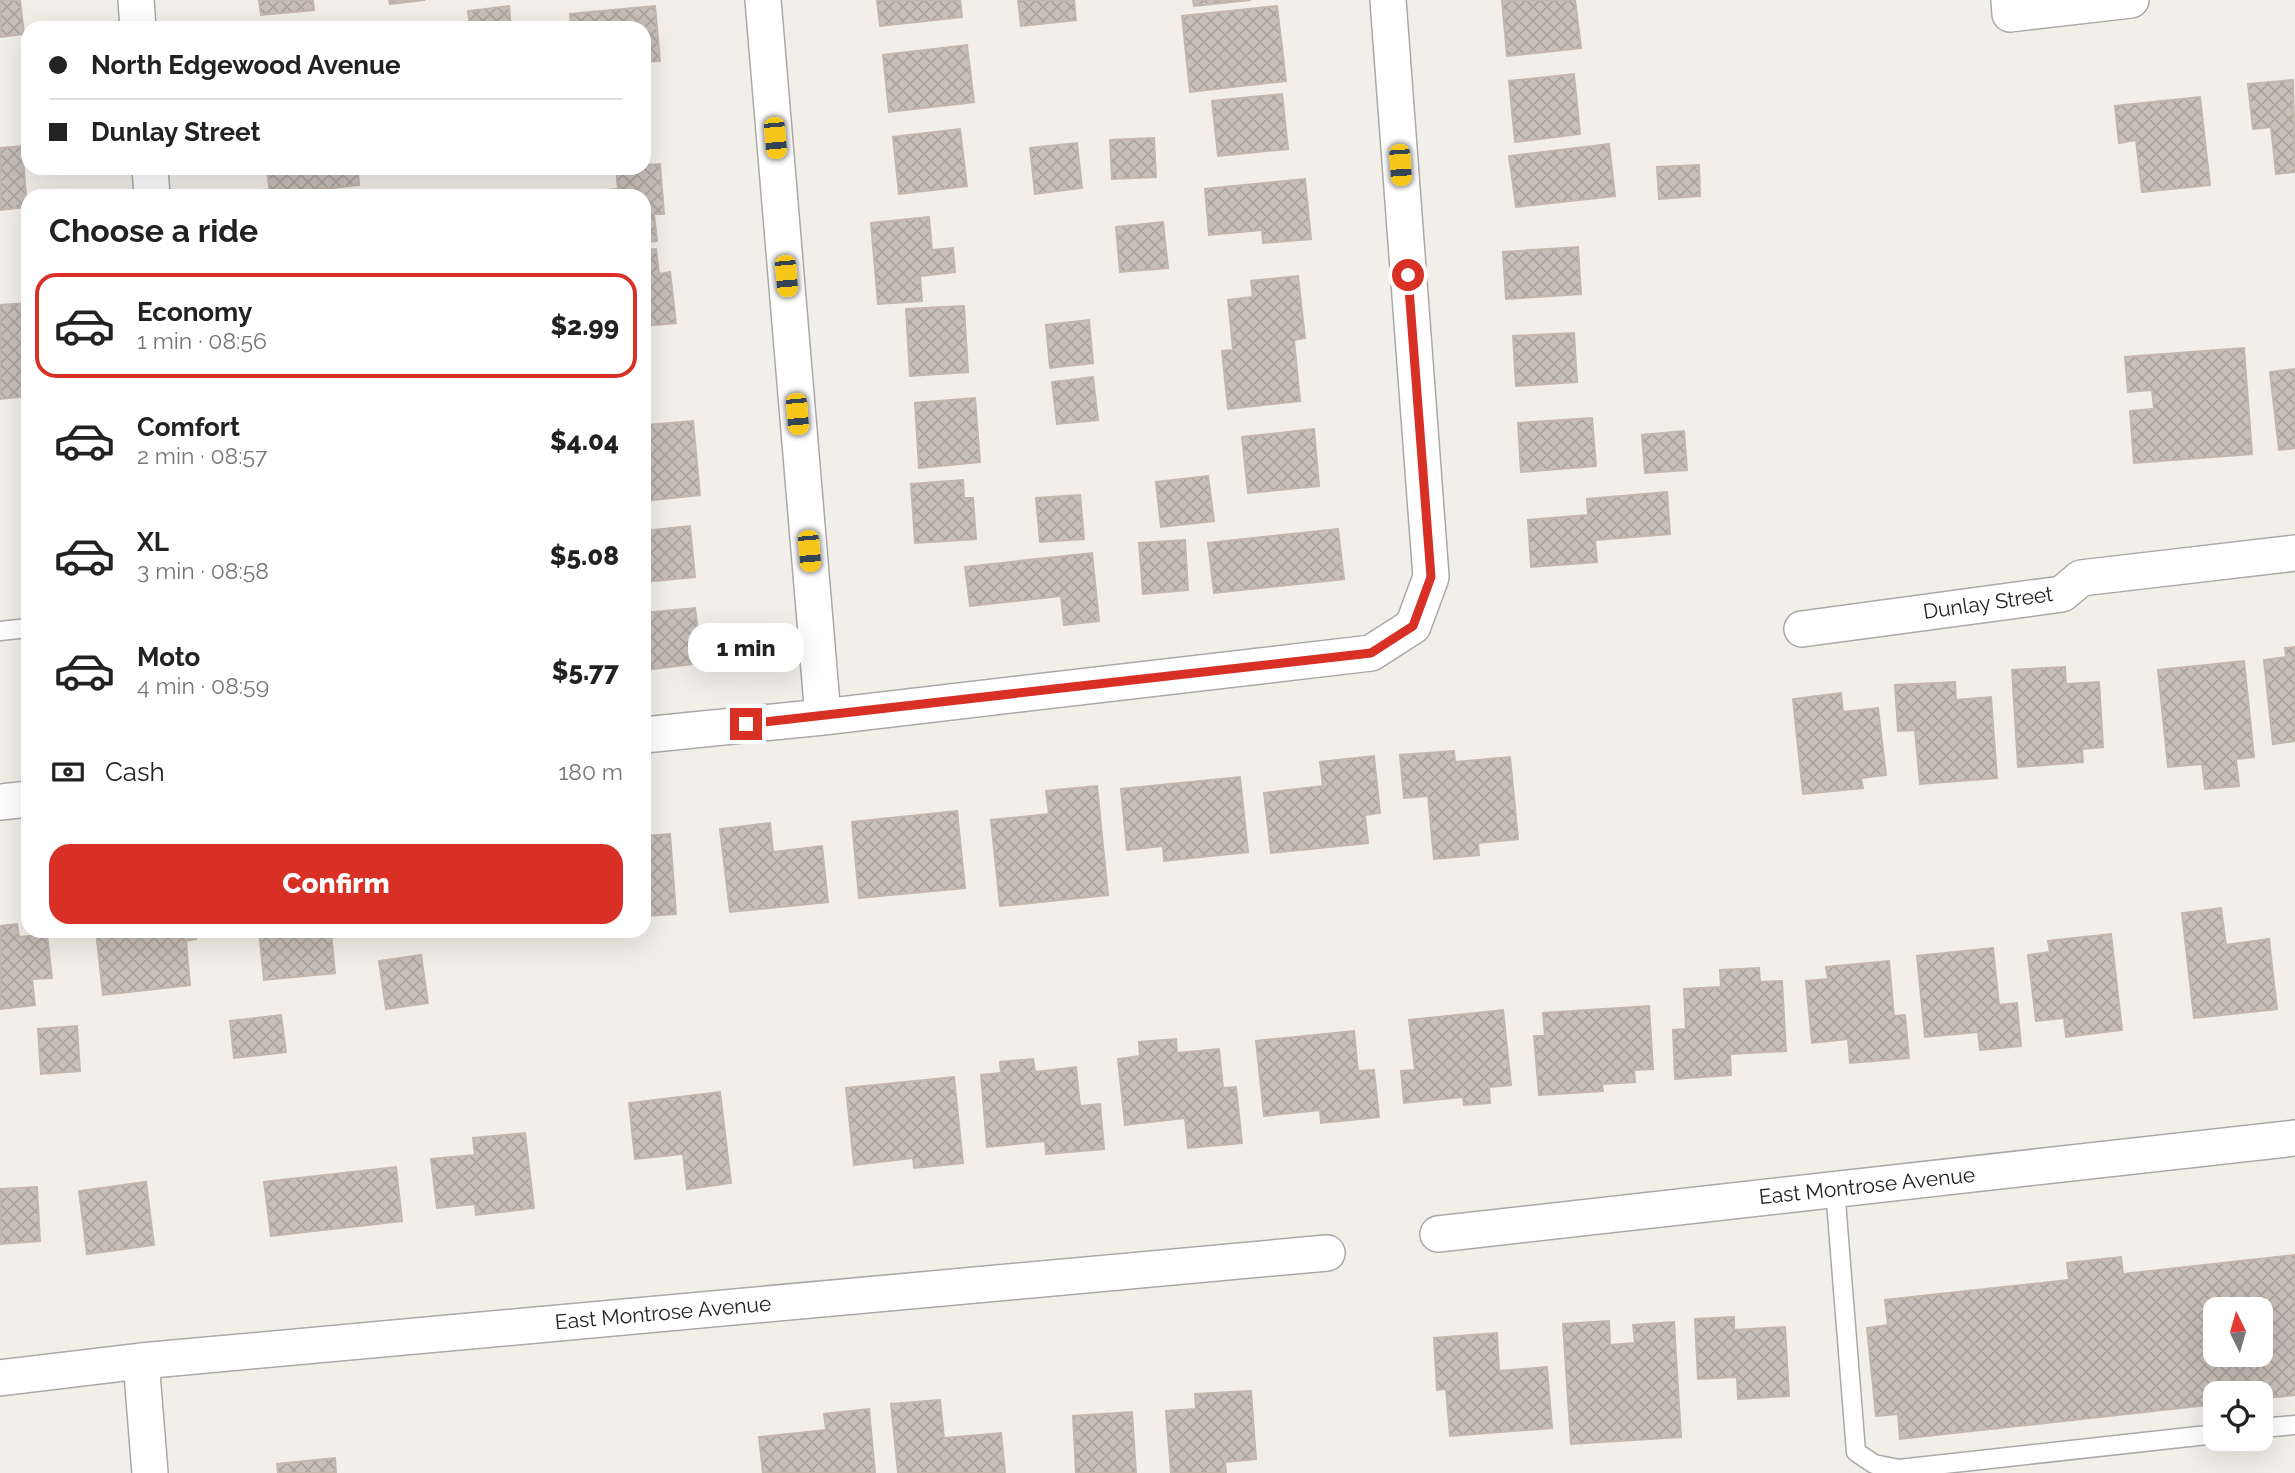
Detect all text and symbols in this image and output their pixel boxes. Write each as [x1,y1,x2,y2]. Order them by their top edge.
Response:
text: North Edgewood Avenue [91,50,401,80]
car [763,116,788,160]
text: Dunlay Street [91,117,260,147]
car [1389,143,1412,187]
text: Choose a ride [49,212,258,249]
car [774,254,799,298]
route start [1392,259,1424,291]
icon: car [53,294,116,357]
text: Economy [137,297,252,327]
text: $2.99 [550,311,619,341]
text: 1 min · 08:56 [137,327,267,354]
car [785,392,810,436]
icon: car [53,409,116,472]
text: Comfort [137,412,240,442]
text: $4.04 [550,426,619,456]
text: 2 min · 08:57 [137,442,267,469]
icon: car [53,524,116,587]
text: XL [137,527,169,557]
car [797,529,822,573]
text: $5.08 [550,541,619,571]
text: 3 min · 08:58 [137,557,269,584]
street label: Dunlay Street [1921,581,2055,624]
callout: 1 min [688,622,804,672]
text: 1 min [716,634,776,661]
icon: car [53,639,116,702]
text: Moto [137,642,200,672]
text: $5.77 [552,656,619,686]
text: 4 min · 08:59 [137,672,269,699]
route end [730,708,762,740]
icon: cash [49,753,87,791]
text: Cash [105,757,165,787]
text: 180 m [558,758,623,785]
button: Confirm [49,844,623,924]
street label: East Montrose Avenue [1758,1162,1976,1209]
street label: East Montrose Avenue [554,1291,772,1334]
north arrow [2203,1297,2273,1367]
map controls [2203,1297,2273,1451]
button: locate [2203,1381,2273,1451]

